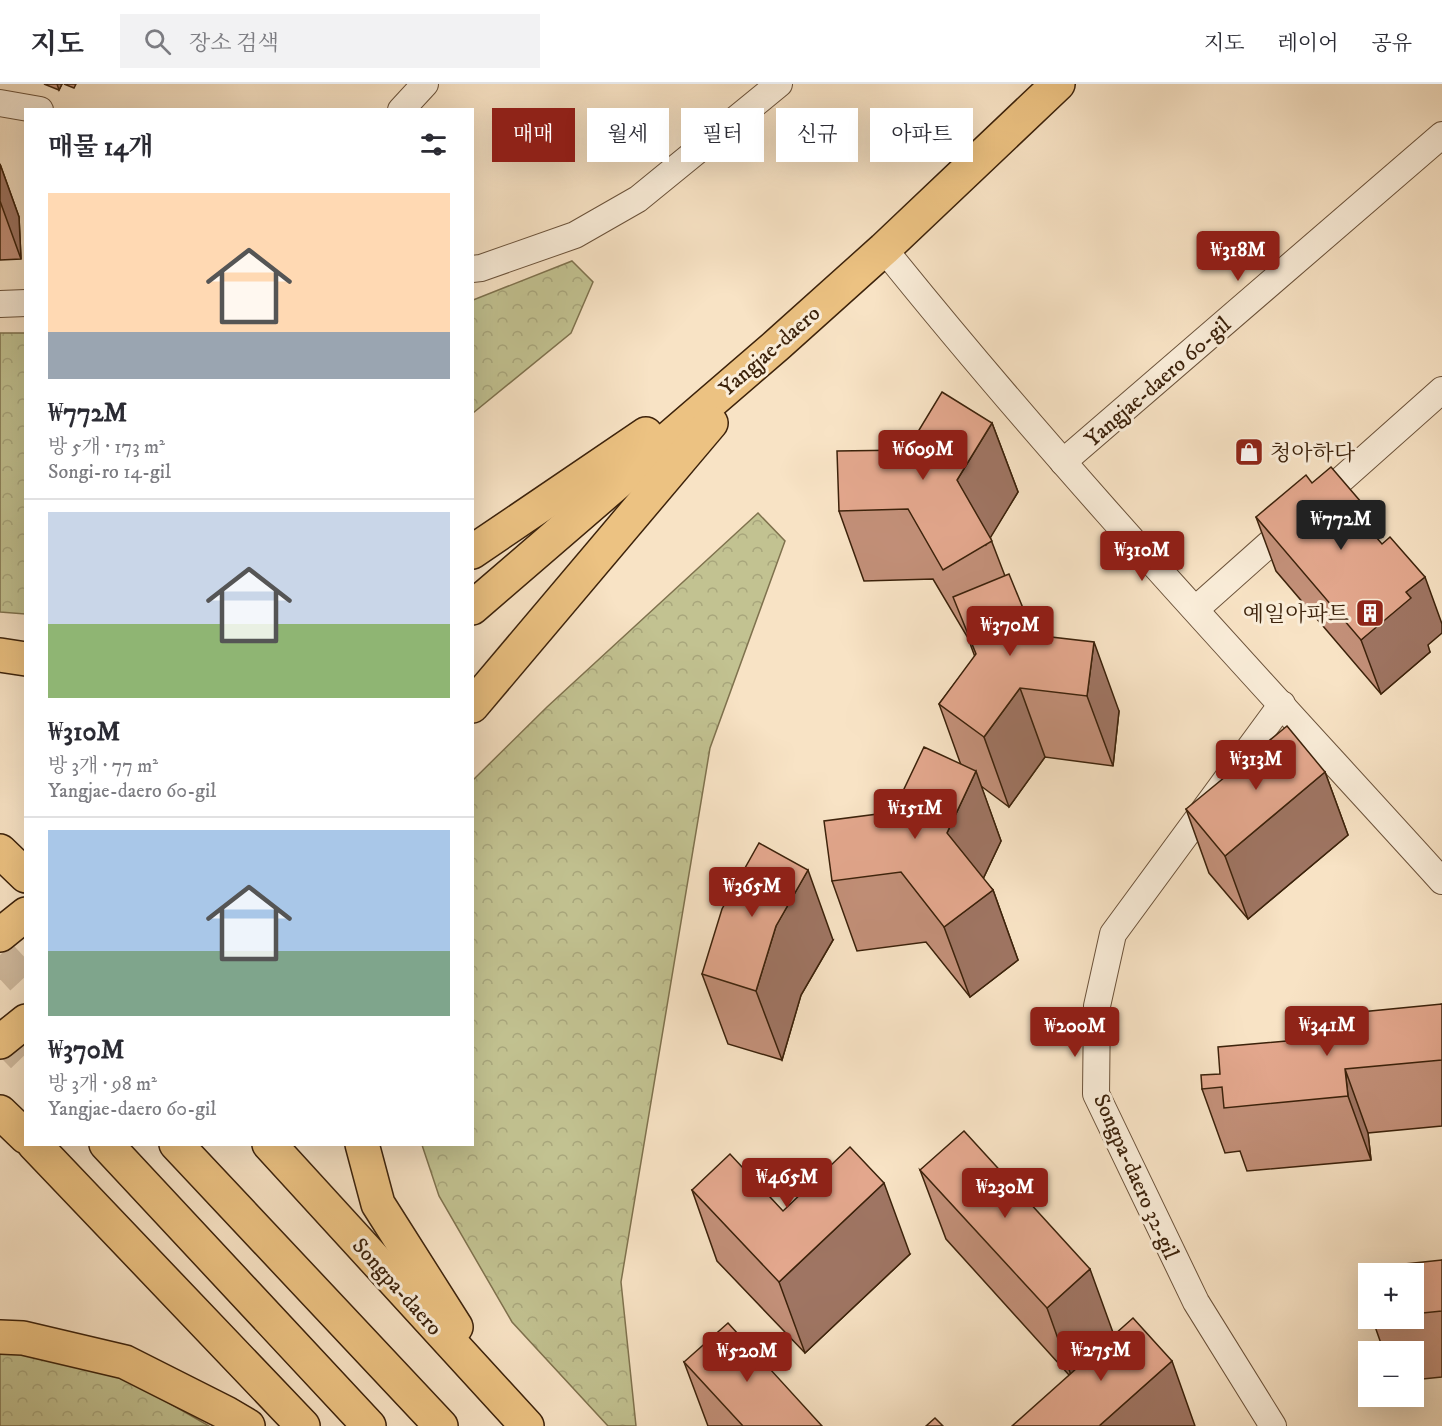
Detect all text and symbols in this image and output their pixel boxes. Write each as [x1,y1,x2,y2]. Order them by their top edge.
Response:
search box [120,14,540,68]
icon: search [141,25,174,58]
text: 지도 [30,27,84,62]
text: 장소 검색 [189,30,279,57]
text: 지도 [1204,31,1245,57]
text: 레이어 [1278,31,1338,57]
text: 공유 [1371,31,1412,57]
chip: 매매 [492,108,575,162]
chip: 월세 [587,108,669,162]
chip: 필터 [681,108,764,162]
chip: 신규 [776,108,858,162]
chip: 아파트 [870,108,973,162]
icon: filters [417,128,450,161]
text: 매물 14개 [48,131,153,164]
pin: ₩318M [1196,231,1280,282]
icon: home [195,232,303,340]
text: ₩318M [1211,238,1265,263]
street label: Yangjae-daero [714,300,826,402]
street label: Yangjae-daero 60-gil [1079,311,1237,453]
text: ₩772M [48,397,127,430]
pin: ₩609M [881,430,965,481]
text: 방 5개 · 173 m² [48,435,165,460]
shop icon: 청아하다 [1233,436,1265,468]
text: ₩609M [892,437,954,462]
place label: 청아하다 [1270,440,1356,467]
text: Songi-ro 14-gil [48,460,171,485]
pin: ₩772M [1299,500,1383,551]
text: ₩772M [1311,507,1371,532]
pin: ₩310M [1100,531,1184,582]
text: ₩310M [1114,538,1170,563]
icon: home [195,551,303,659]
building icon: 예일아파트 [1354,597,1386,629]
place label: 예일아파트 [1243,601,1349,628]
pin: ₩370M [968,606,1052,657]
text: ₩370M [981,613,1039,638]
text: ₩310M [48,716,120,749]
pin: ₩313M [1214,740,1298,791]
text: ₩313M [1230,747,1282,772]
text: 방 3개 · 77 m² [48,754,158,779]
text: Yangjae-daero 60-gil [48,779,216,804]
pin: ₩151M [873,789,957,840]
text: ₩151M [888,796,942,821]
pin: ₩365M [710,867,794,918]
icon: home [195,869,303,977]
text: ₩365M [723,874,781,899]
pin: ₩341M [1285,1006,1369,1057]
pin: ₩200M [1033,1007,1117,1058]
text: ₩341M [1299,1013,1355,1038]
text: ₩200M [1044,1014,1106,1039]
text: ₩370M [48,1034,124,1067]
text: 방 3개 · 98 m² [48,1072,157,1097]
street label: Songpa-daero 32-gil [1087,1090,1184,1264]
text: Yangjae-daero 60-gil [48,1097,216,1122]
pin: ₩465M [745,1158,829,1209]
text: ₩465M [756,1165,818,1190]
pin: ₩230M [963,1168,1047,1219]
text: ₩230M [976,1175,1034,1200]
street label: Songpa-daero [346,1233,448,1341]
map controls [1358,1263,1424,1407]
button: + [1358,1263,1424,1329]
pin: ₩275M [1059,1331,1143,1382]
pin: ₩520M [705,1332,789,1383]
text: ₩275M [1071,1338,1131,1363]
text: ₩520M [717,1339,777,1364]
button: − [1358,1341,1424,1407]

